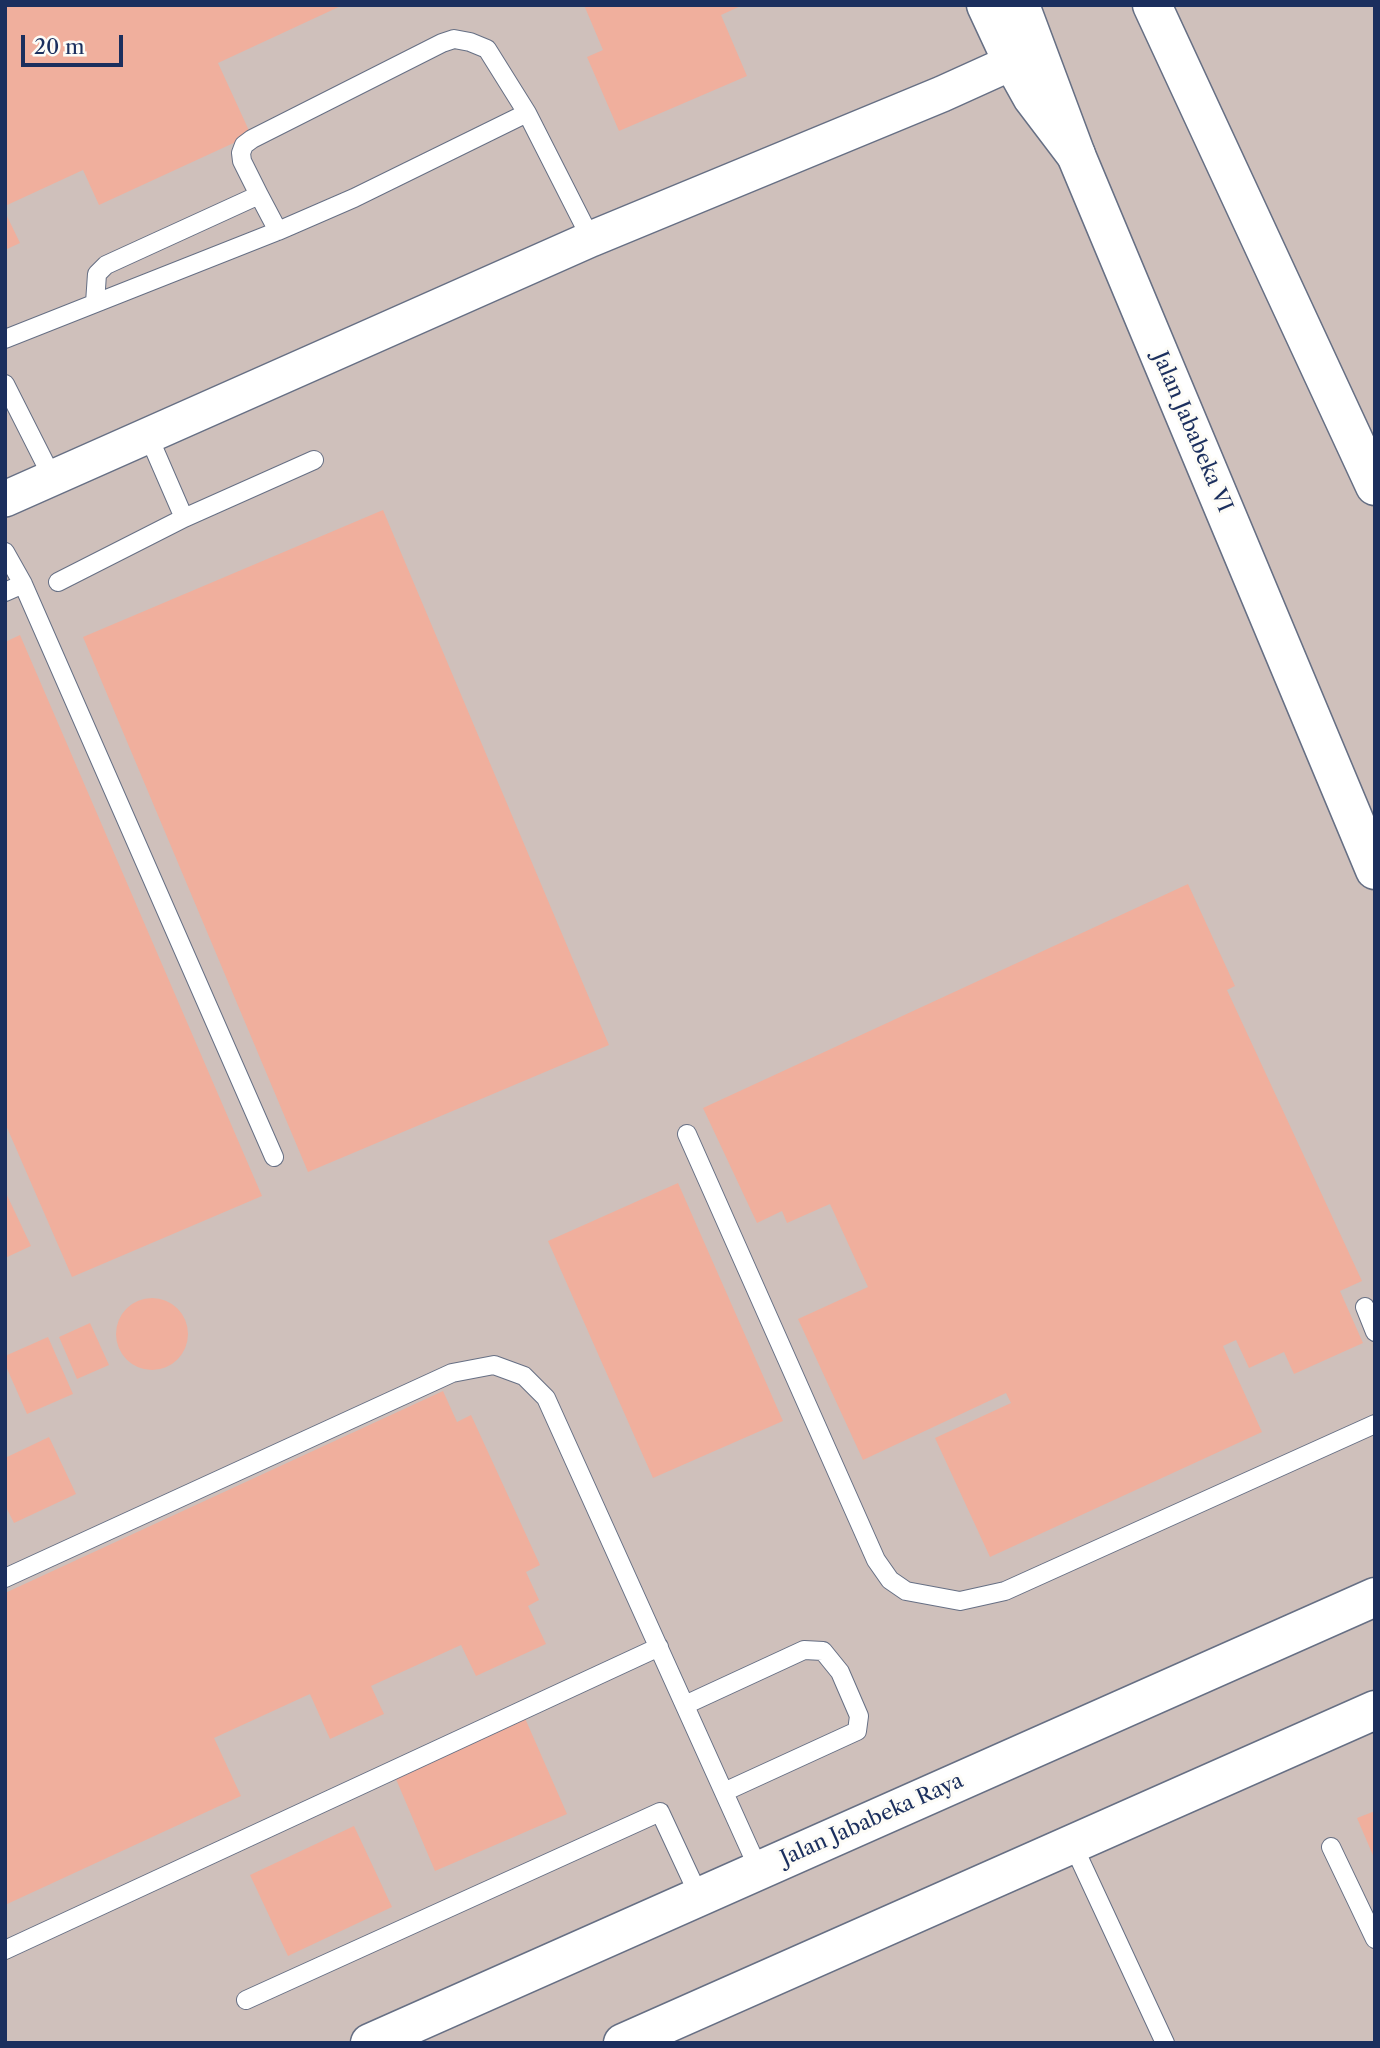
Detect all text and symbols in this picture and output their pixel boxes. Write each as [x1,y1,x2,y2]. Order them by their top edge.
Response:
scale bar [24,21,126,65]
text: 20 m [34,34,85,59]
street label: Jalan Jababeka VI [1147,348,1237,516]
street label: Jalan Jababeka Raya [777,1768,967,1872]

